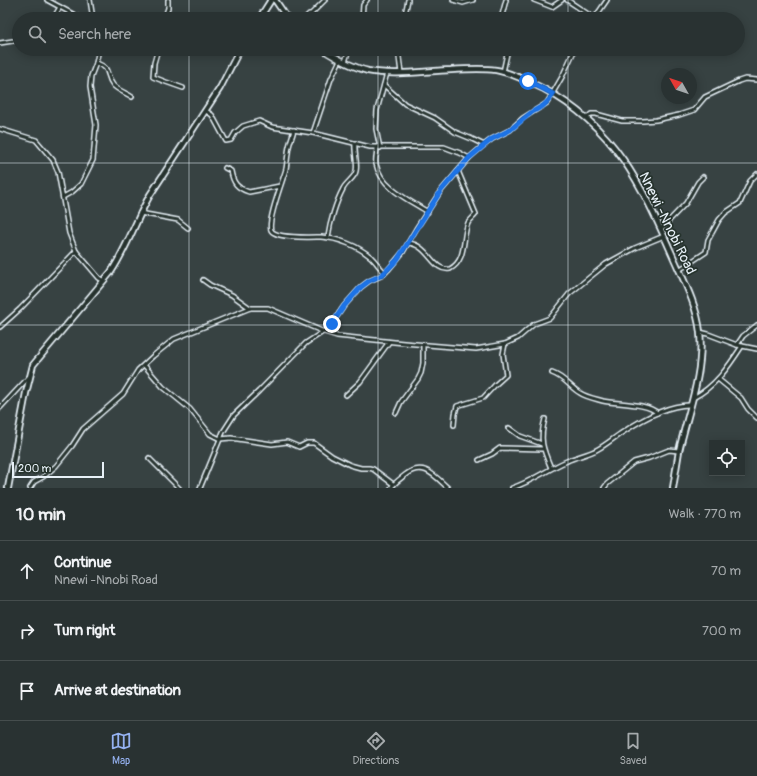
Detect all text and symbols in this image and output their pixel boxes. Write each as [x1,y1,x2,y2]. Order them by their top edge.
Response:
search box [12,12,745,56]
icon: search [26,23,48,45]
text: Search here [58,25,131,44]
north arrow [661,68,697,104]
route start [519,72,537,90]
street label: Nnewi -Nnobi Road [635,169,700,277]
route end [323,315,341,333]
map controls [709,440,745,476]
button: locate [709,440,745,476]
scale bar [12,460,104,479]
text: 200 m [18,462,51,475]
text: 10 min [16,504,66,525]
text: Walk · 770 m [668,506,741,522]
text: Continue [54,553,112,572]
icon: ahead [16,560,38,582]
text: 70 m [711,563,741,579]
text: Nnewi -Nnobi Road [54,572,158,588]
icon: right [16,620,38,642]
text: Turn right [54,621,115,640]
text: 700 m [702,623,741,639]
icon: arrive [16,680,38,702]
text: Arrive at destination [54,681,181,700]
tab: Map [110,730,132,767]
tab: Directions [352,730,399,767]
tab: Saved [620,730,647,767]

